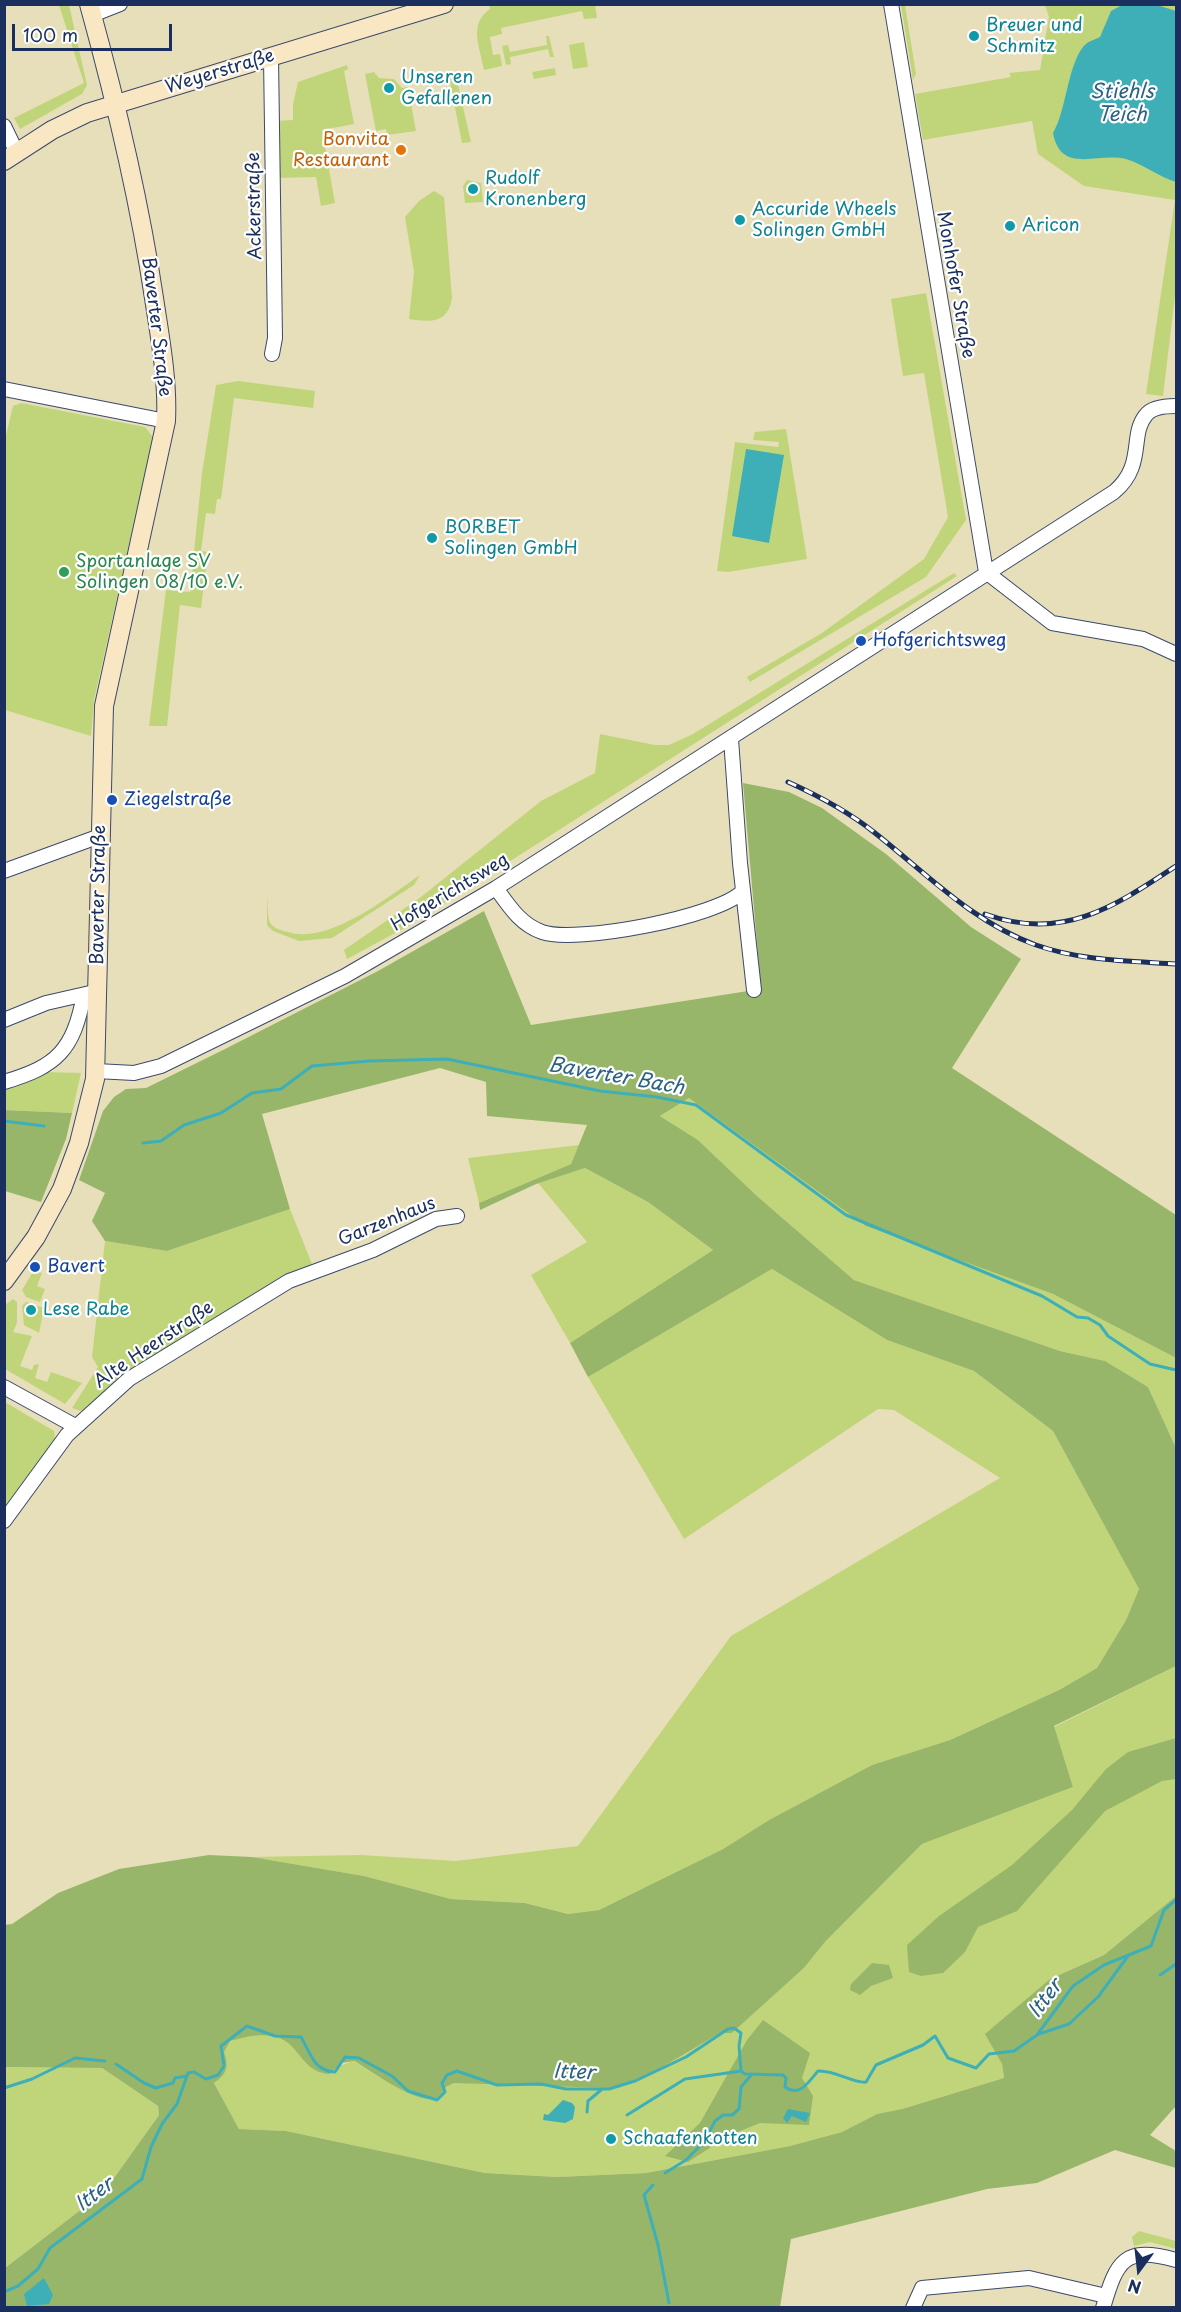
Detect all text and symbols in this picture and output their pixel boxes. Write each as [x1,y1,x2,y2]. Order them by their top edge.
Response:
scale bar [15,12,176,50]
place label: Breuer und Schmitz [986,15,1083,57]
text: 100 m [23,21,78,48]
marker: Breuer und Schmitz [967,29,981,43]
street label: Weyerstraße [163,45,277,99]
place label: Unseren Gefallenen [401,67,492,110]
water label: Stiehls Teich [1090,80,1154,127]
marker: Unseren Gefallenen [382,81,396,95]
place label: Bonvita Restaurant [293,129,389,172]
marker: Bonvita Restaurant [394,143,408,157]
street label: Ackerstraße [243,152,267,260]
place label: Rudolf Kronenberg [485,168,586,210]
marker: Rudolf Kronenberg [466,182,480,196]
place label: Accuride Wheels Solingen GmbH [752,199,896,242]
street label: Monhofer Straße [931,210,979,360]
marker: Accuride Wheels Solingen GmbH [733,213,747,227]
place label: Aricon [1022,215,1080,237]
marker: Aricon [1003,219,1017,233]
street label: Baverter Straße [137,256,175,398]
place label: BORBET Solingen GmbH [444,517,578,560]
marker: BORBET Solingen GmbH [425,531,439,545]
place label: Sportanlage SV Solingen 08/10 e.V. [76,551,243,594]
marker: Sportanlage SV Solingen 08/10 e.V. [57,565,71,579]
place label: Hofgerichtsweg [873,630,1006,652]
marker: Hofgerichtsweg [854,634,868,648]
place label: Ziegelstraße [124,789,232,811]
marker: Ziegelstraße [105,793,119,807]
street label: Baverter Straße [87,825,111,965]
street label: Hofgerichtsweg [387,849,513,937]
water label: Baverter Bach [546,1053,686,1101]
street label: Garzenhaus [335,1193,439,1251]
place label: Bavert [47,1256,105,1278]
marker: Bavert [28,1260,42,1274]
street label: Alte Heerstraße [90,1297,218,1393]
place label: Lese Rabe [43,1299,130,1321]
marker: Lese Rabe [24,1303,38,1317]
water label: Itter [1024,1975,1068,2023]
water label: Itter [553,2060,595,2086]
place label: Schaafenkotten [623,2128,758,2150]
marker: Schaafenkotten [604,2132,618,2146]
water label: Itter [71,2173,119,2217]
north arrow [1109,2240,1169,2300]
text: N [1125,2274,1144,2301]

